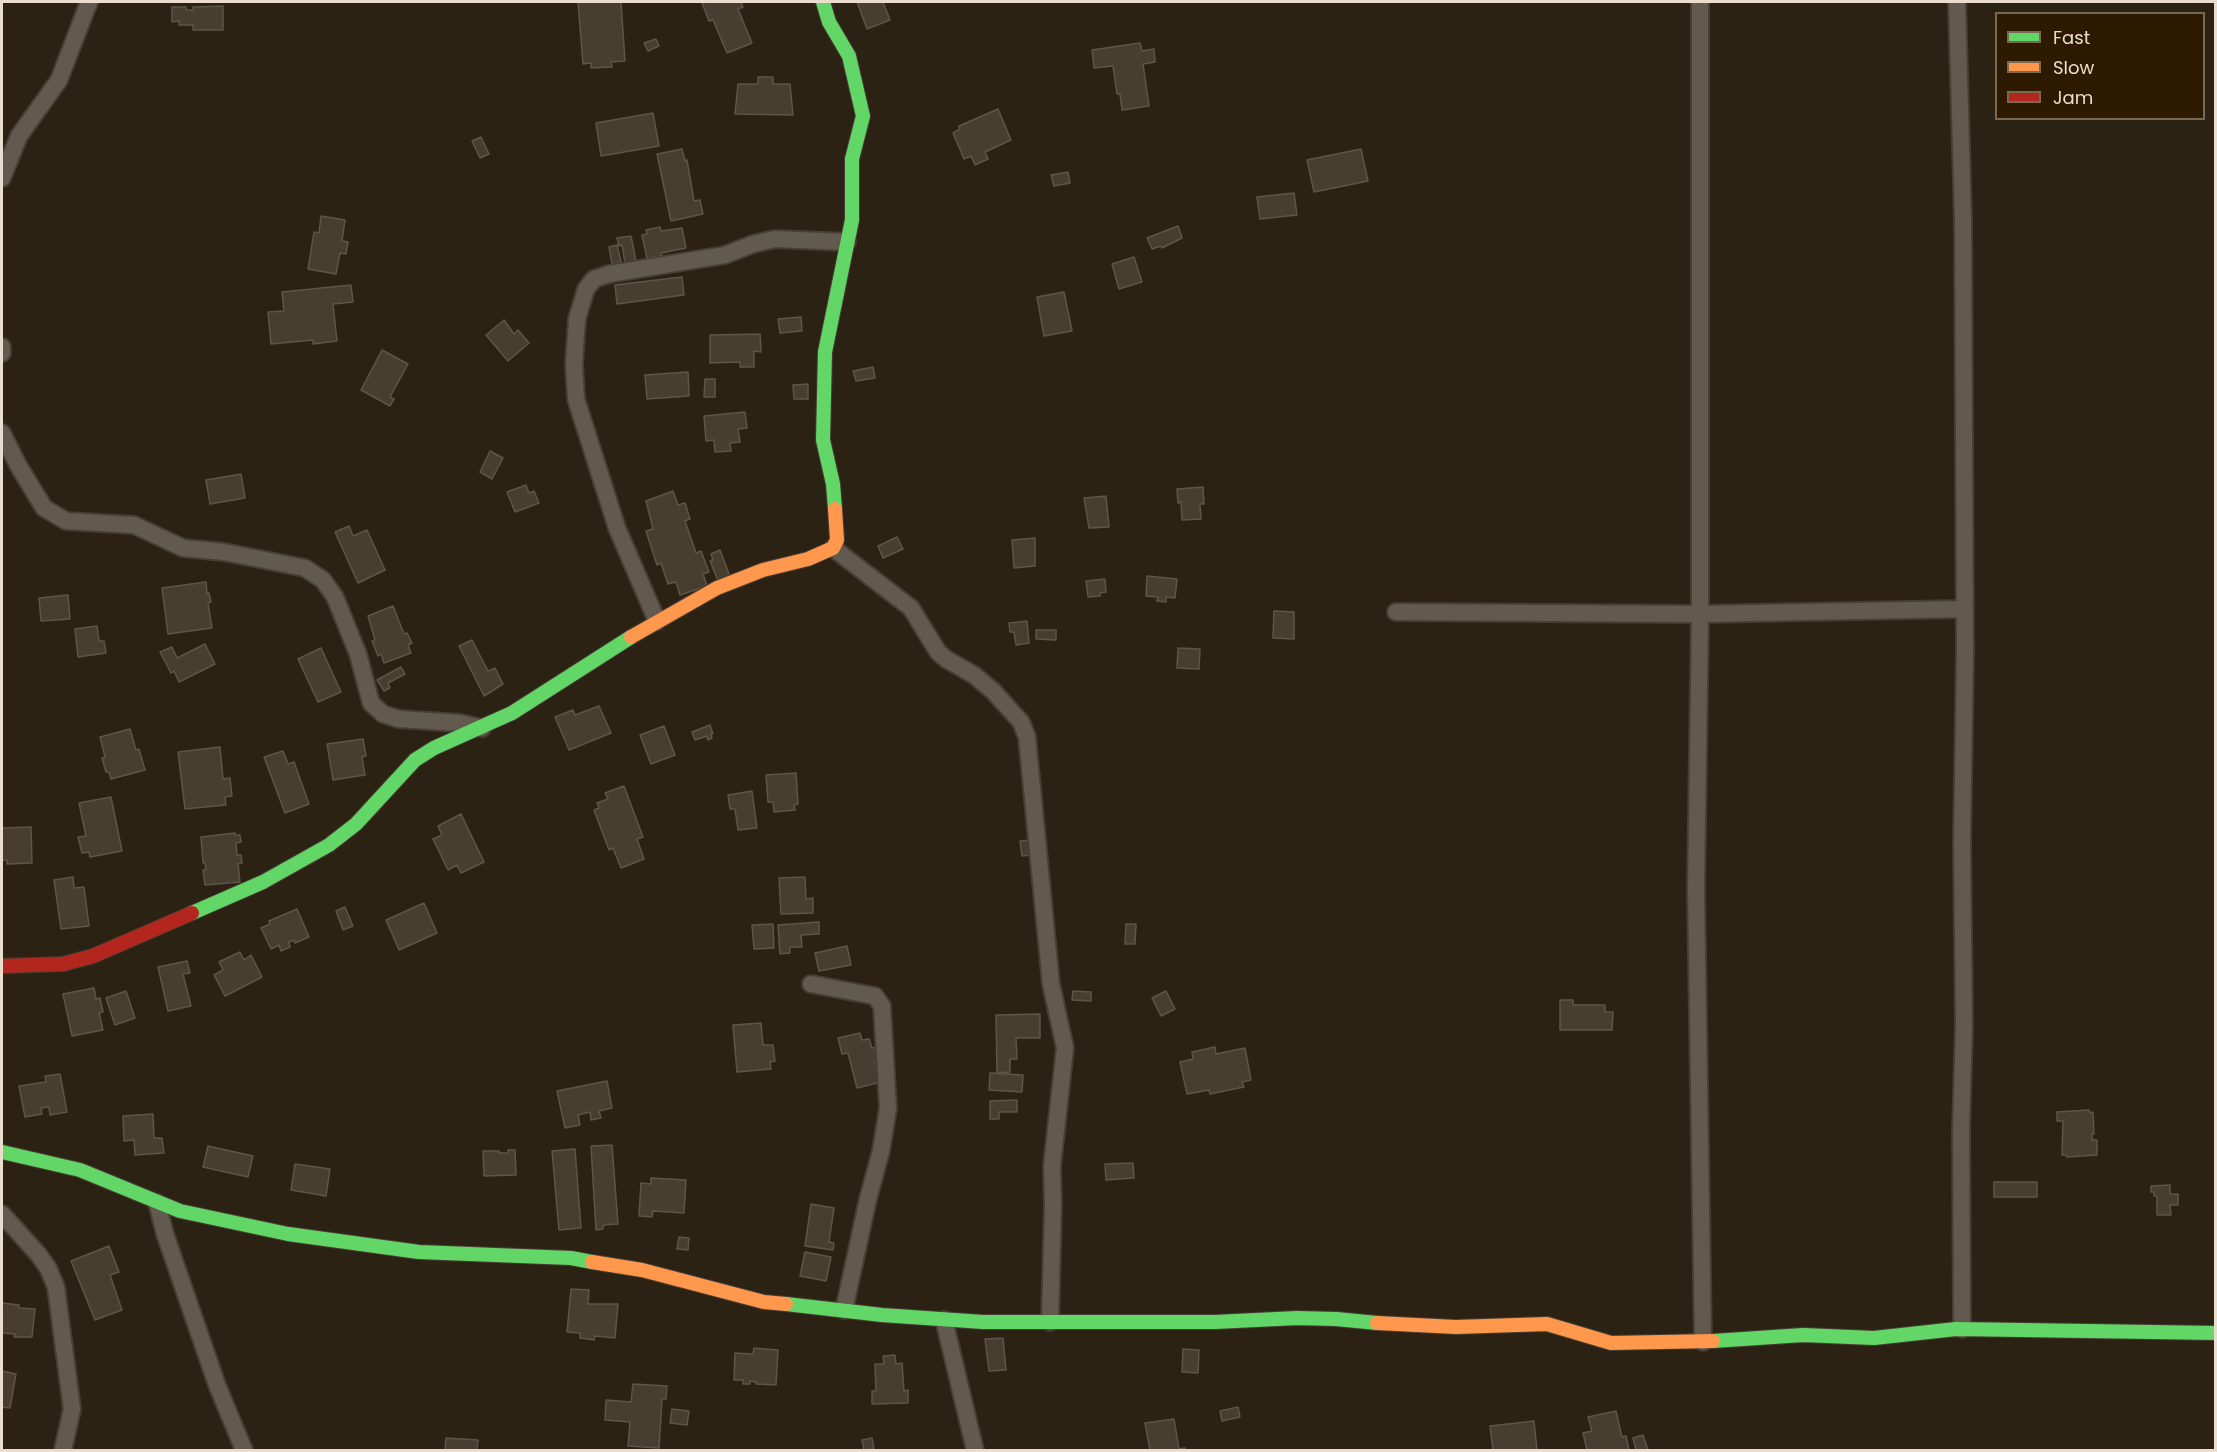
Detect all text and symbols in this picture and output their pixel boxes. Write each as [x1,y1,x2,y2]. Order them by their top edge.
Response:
legend [1995,12,2205,120]
text: Fast [2053,25,2090,50]
text: Slow [2053,55,2094,80]
text: Jam [2053,85,2093,110]

